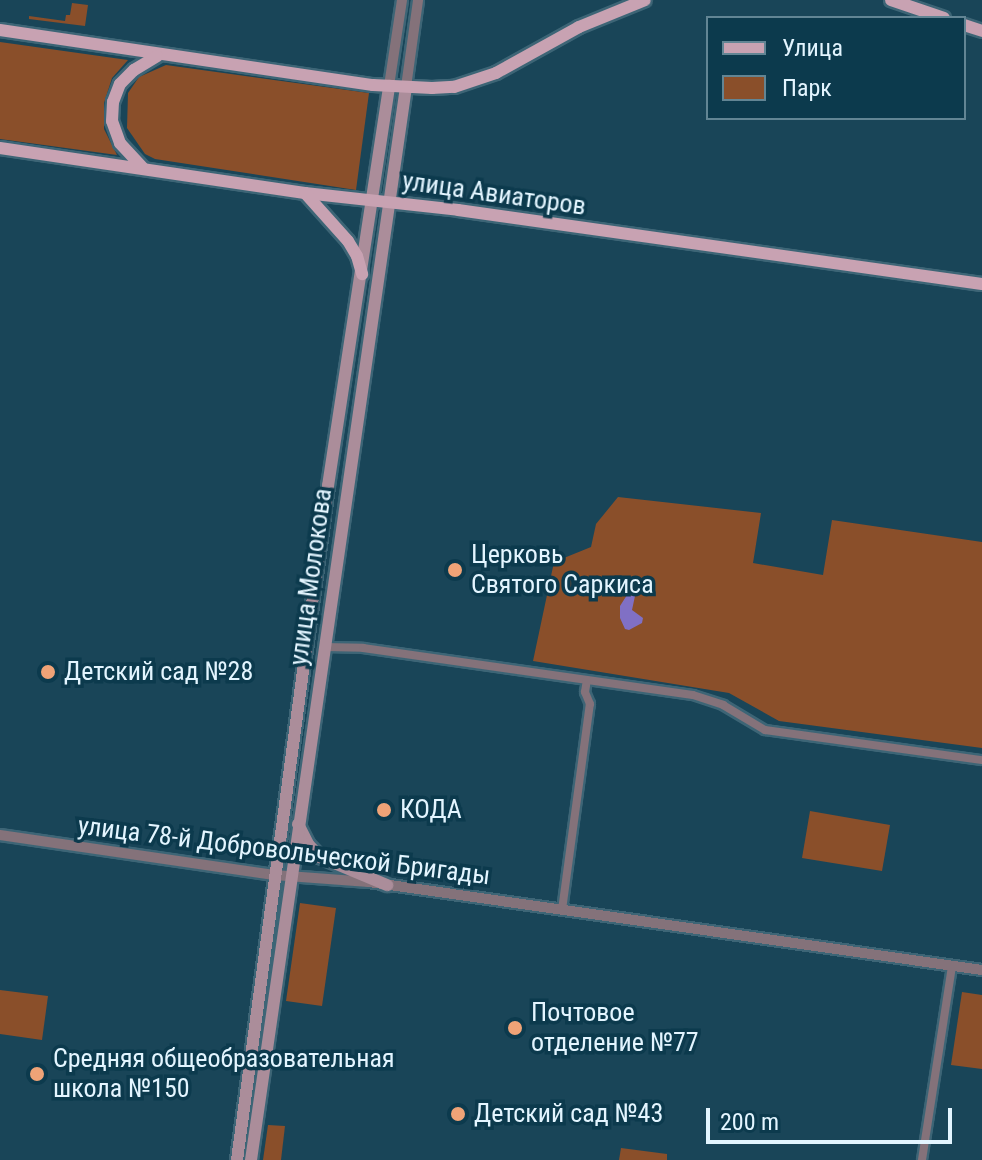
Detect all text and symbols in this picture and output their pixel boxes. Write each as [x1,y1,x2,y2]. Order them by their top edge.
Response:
legend [706,16,966,120]
text: Улица [782,34,843,62]
text: Парк [782,74,832,102]
street label: улица Авиаторов [400,166,588,222]
street label: улица Молокова [283,486,339,668]
place label: Церковь Святого Саркиса [471,539,654,600]
marker: Церковь Святого Саркиса [446,561,464,579]
place label: Детский сад №28 [64,656,253,688]
marker: Детский сад №28 [39,663,57,681]
place label: КОДА [400,794,462,826]
marker: КОДА [375,801,393,819]
street label: улица 78-й Добровольческой Бригады [76,810,492,892]
place label: Почтовое отделение №77 [531,997,699,1058]
marker: Почтовое отделение №77 [506,1019,524,1037]
place label: Средняя общеобразовательная школа №150 [53,1043,394,1104]
marker: Средняя общеобразовательная школа №150 [28,1065,46,1083]
scale bar [710,1092,956,1142]
place label: Детский сад №43 [474,1098,663,1130]
marker: Детский сад №43 [449,1105,467,1123]
text: 200 m [720,1108,779,1136]

